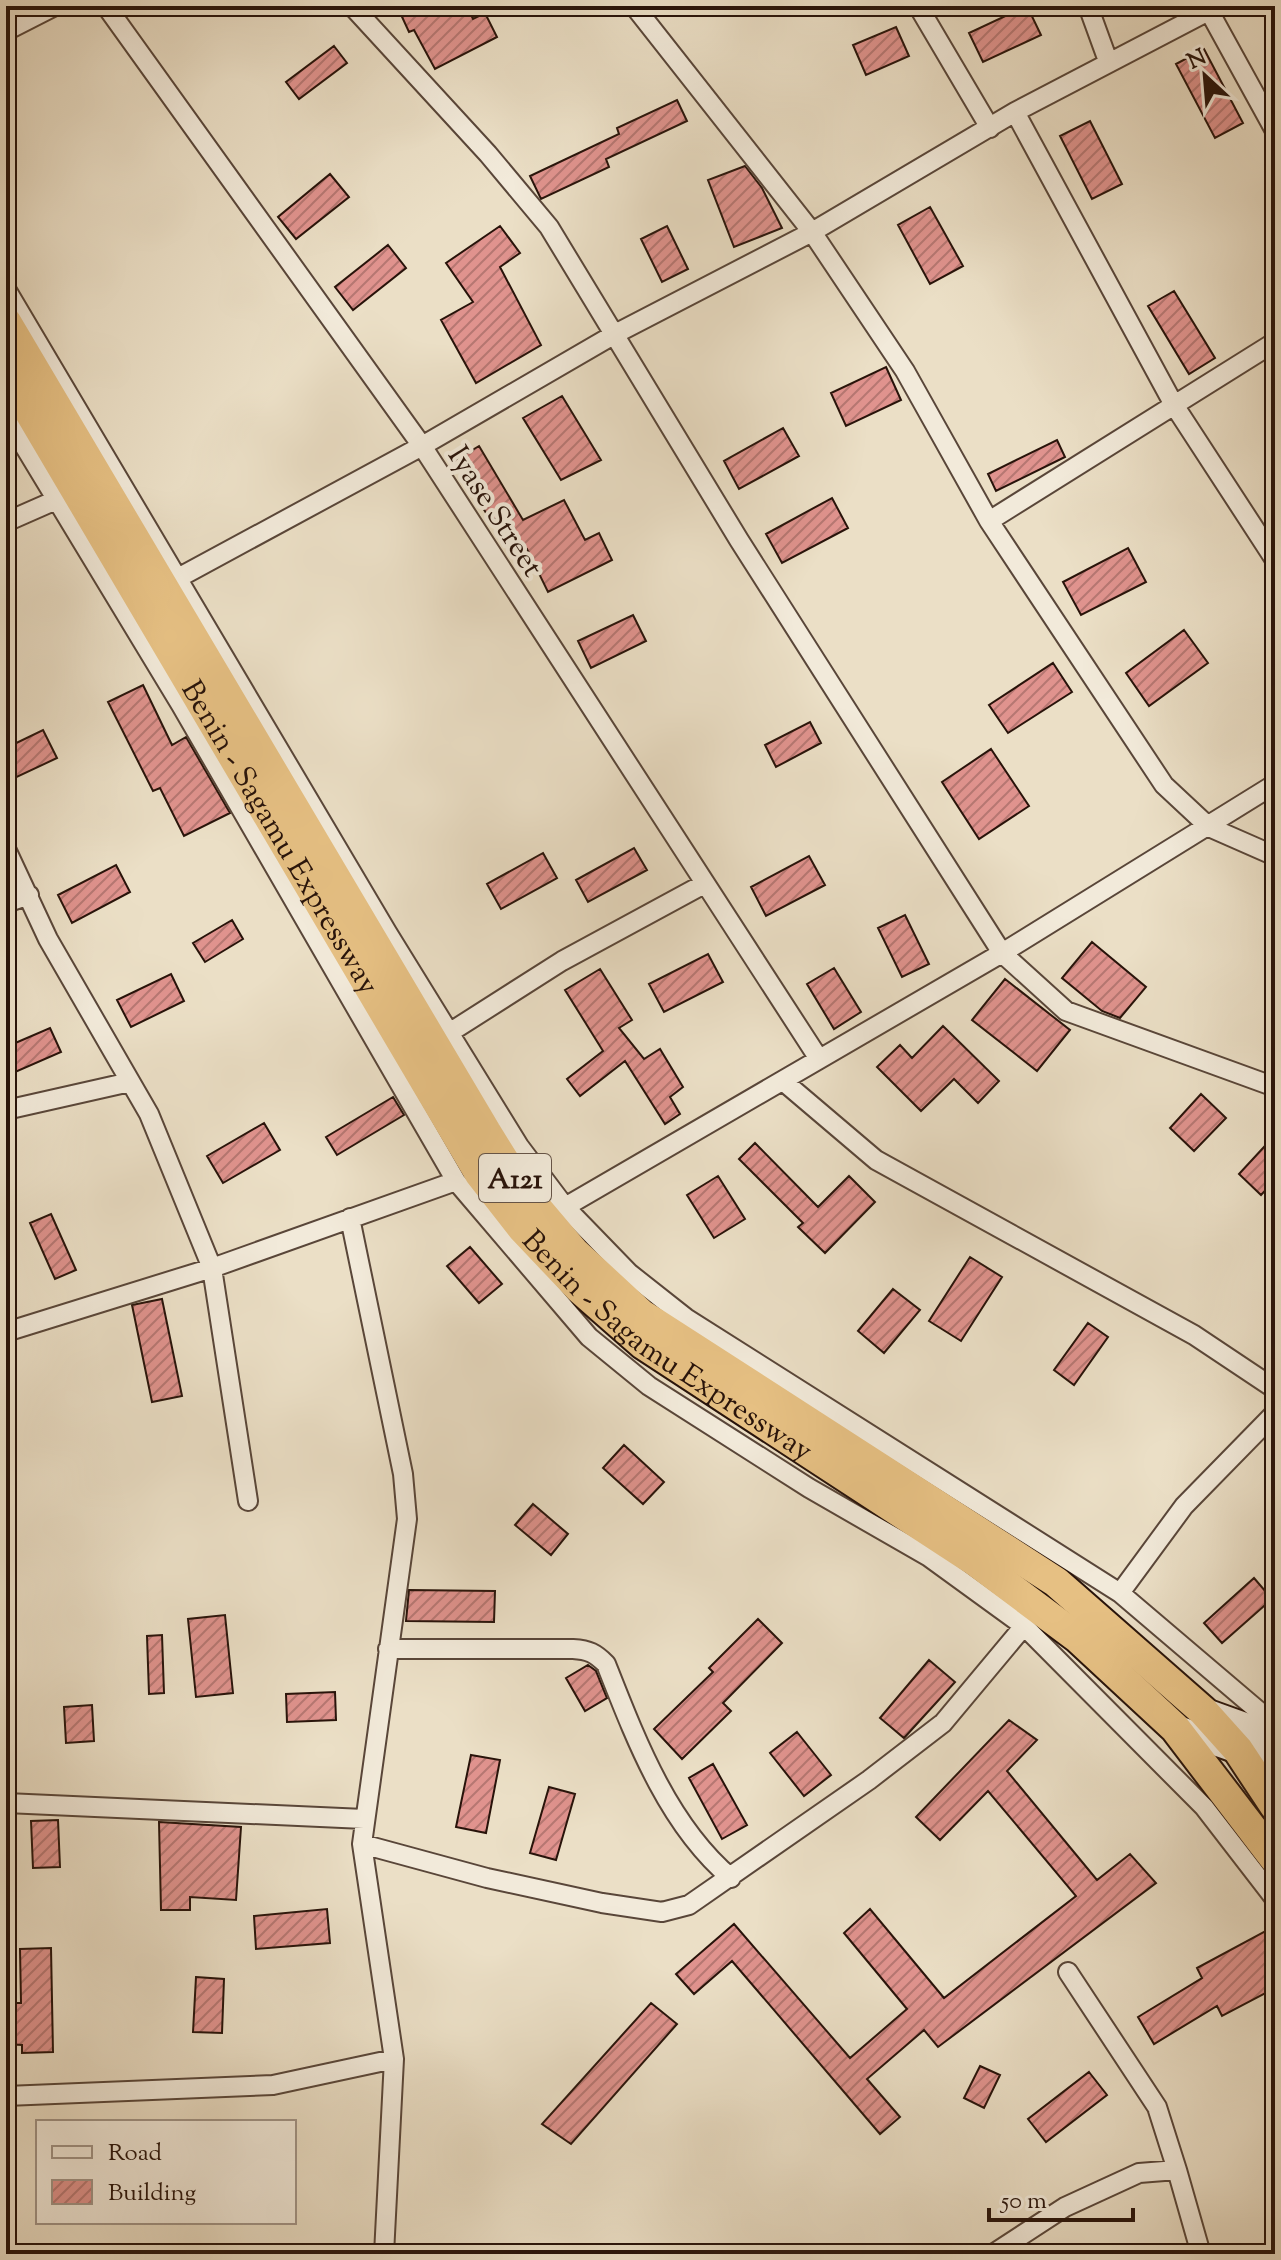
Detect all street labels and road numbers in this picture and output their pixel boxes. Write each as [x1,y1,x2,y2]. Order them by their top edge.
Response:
street label: Iyase Street [436,438,552,586]
street label: Benin - Sagamu Expressway [169,673,388,1003]
road number: A121 [479,1154,551,1202]
street label: Benin - Sagamu Expressway [511,1221,820,1473]

